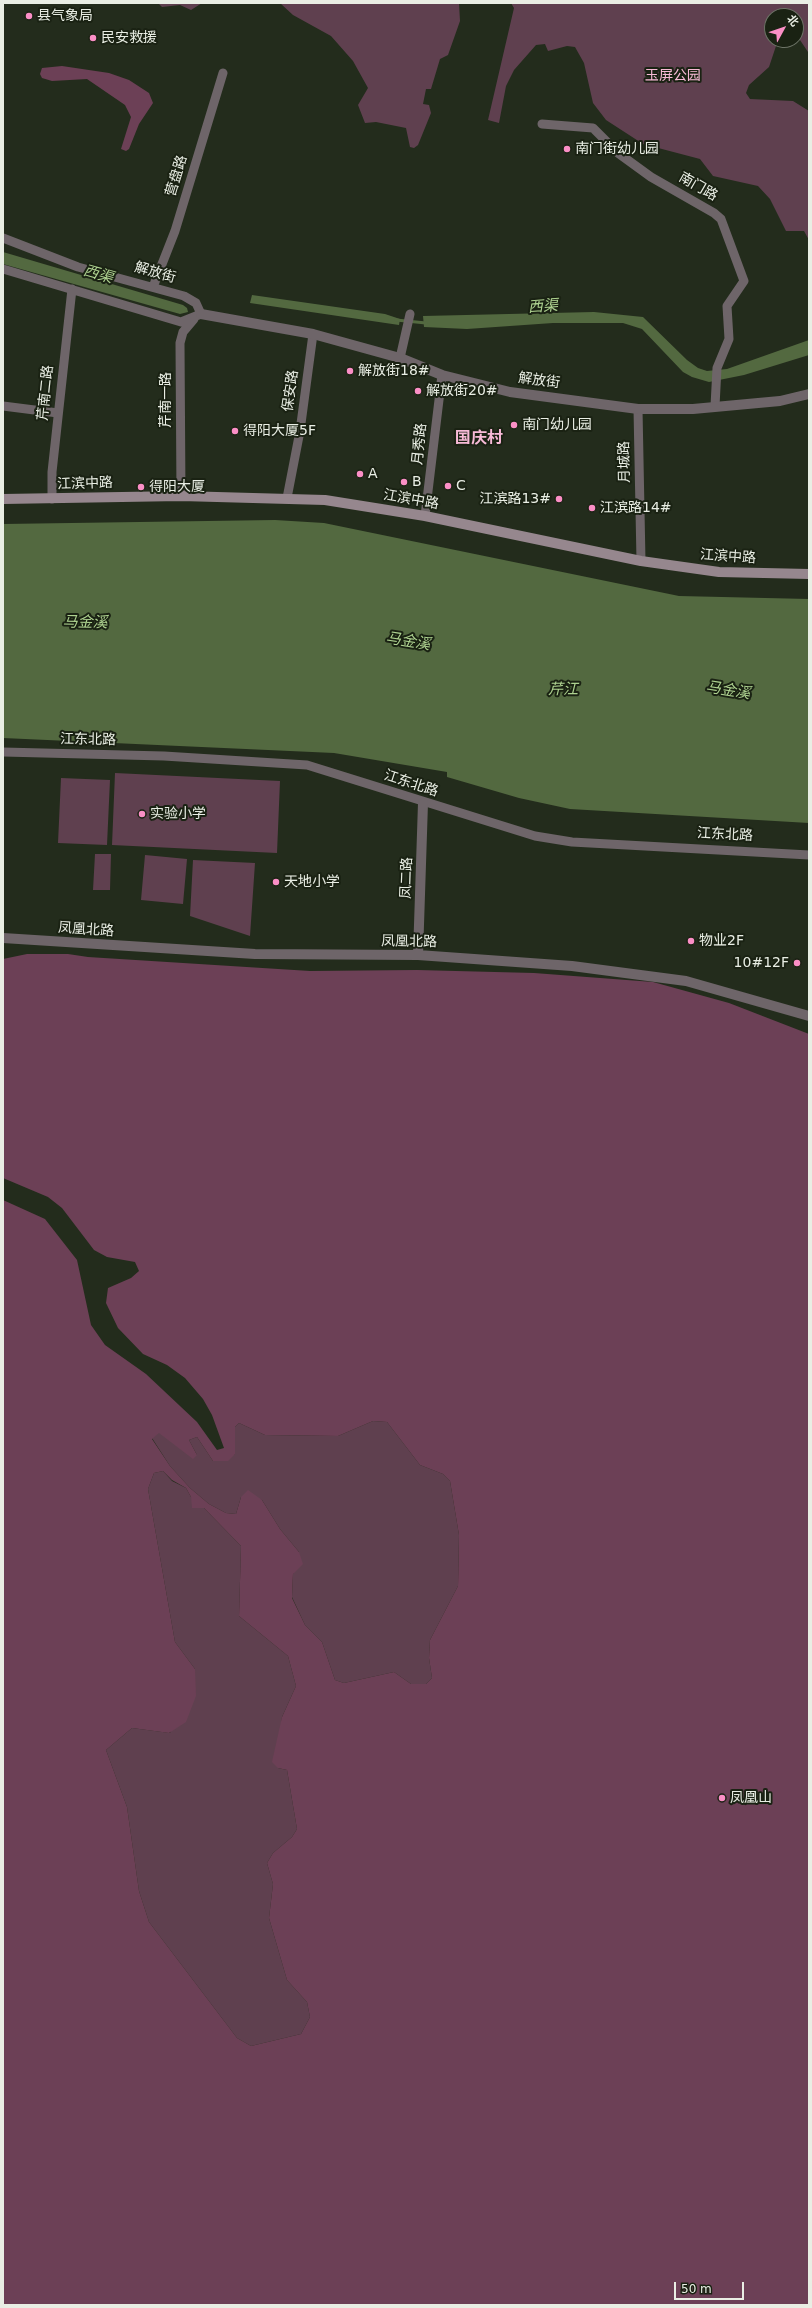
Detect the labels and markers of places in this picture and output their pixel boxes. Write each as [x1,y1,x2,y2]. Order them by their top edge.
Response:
place label: 县气象局 [37,8,93,24]
marker: 县气象局 [24,11,34,21]
place label: 民安救援 [101,30,157,46]
marker: 民安救援 [88,33,98,43]
place label: 南门街幼儿园 [575,141,659,157]
marker: 南门街幼儿园 [562,144,572,154]
place label: 解放街18# [358,363,430,379]
marker: 解放街18# [345,366,355,376]
place label: 解放街20# [426,383,498,399]
marker: 解放街20# [413,386,423,396]
place label: 南门幼儿园 [522,417,592,433]
marker: 南门幼儿园 [509,420,519,430]
place label: 得阳大厦5F [243,423,316,439]
marker: 得阳大厦5F [230,426,240,436]
place label: A [368,466,378,482]
marker: A [355,469,365,479]
place label: B [412,474,422,490]
marker: B [399,477,409,487]
place label: C [456,478,466,494]
place label: 得阳大厦 [149,479,205,495]
marker: C [443,481,453,491]
marker: 得阳大厦 [136,482,146,492]
place label: 江滨路13# [479,491,551,507]
marker: 江滨路13# [554,494,564,504]
place label: 江滨路14# [600,500,672,516]
marker: 江滨路14# [587,503,597,513]
place label: 实验小学 [150,806,206,822]
marker: 实验小学 [137,809,147,819]
place label: 天地小学 [284,874,340,890]
marker: 天地小学 [271,877,281,887]
place label: 物业2F [699,933,744,949]
marker: 物业2F [686,936,696,946]
place label: 10#12F [734,955,789,971]
marker: 10#12F [792,958,802,968]
place label: 凤凰山 [730,1790,772,1806]
marker: 凤凰山 [717,1793,727,1803]

